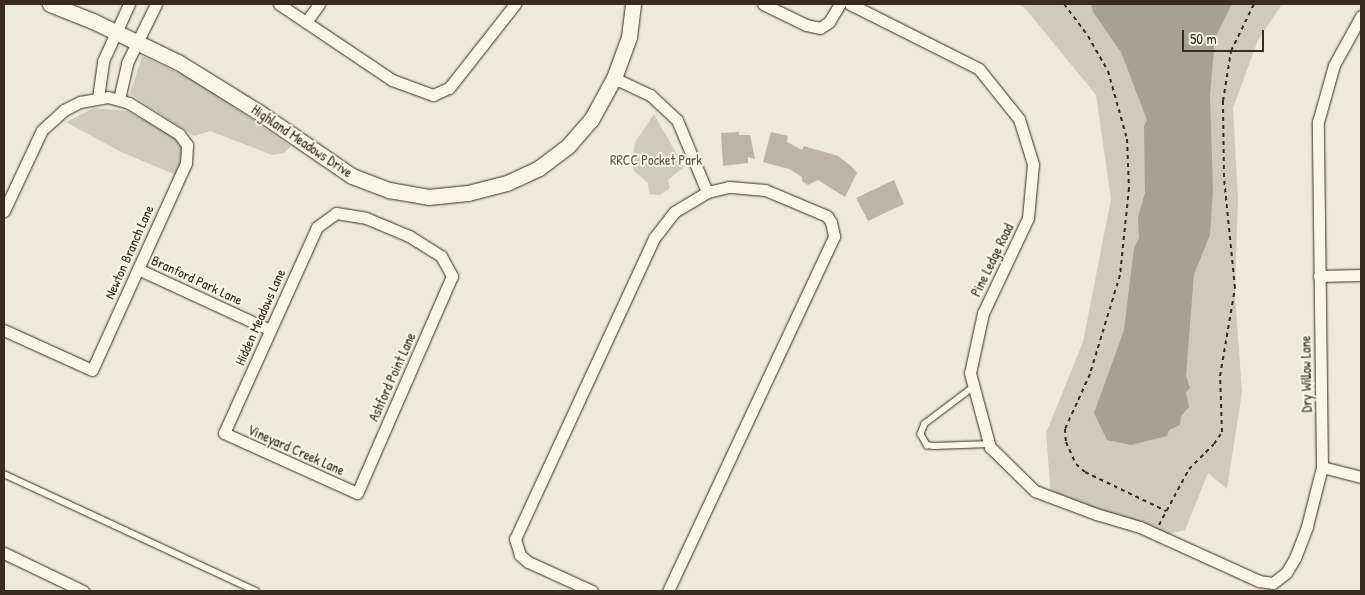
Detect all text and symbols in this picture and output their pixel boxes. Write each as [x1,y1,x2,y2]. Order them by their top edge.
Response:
scale bar [1185,20,1268,52]
text: 50 m [1190,28,1217,49]
street label: Highland Meadows Drive [248,101,356,181]
park label: RRCC Pocket Park [610,152,702,168]
street label: Newton Branch Lane [101,202,157,302]
street label: Pine Ledge Road [967,221,1017,299]
street label: Branford Park Lane [149,252,245,308]
street label: Hidden Meadows Lane [231,266,289,368]
street label: Ashford Point Lane [365,330,419,424]
street label: Dry Willow Lane [1297,335,1315,413]
street label: Vineyard Creek Lane [245,421,347,479]

